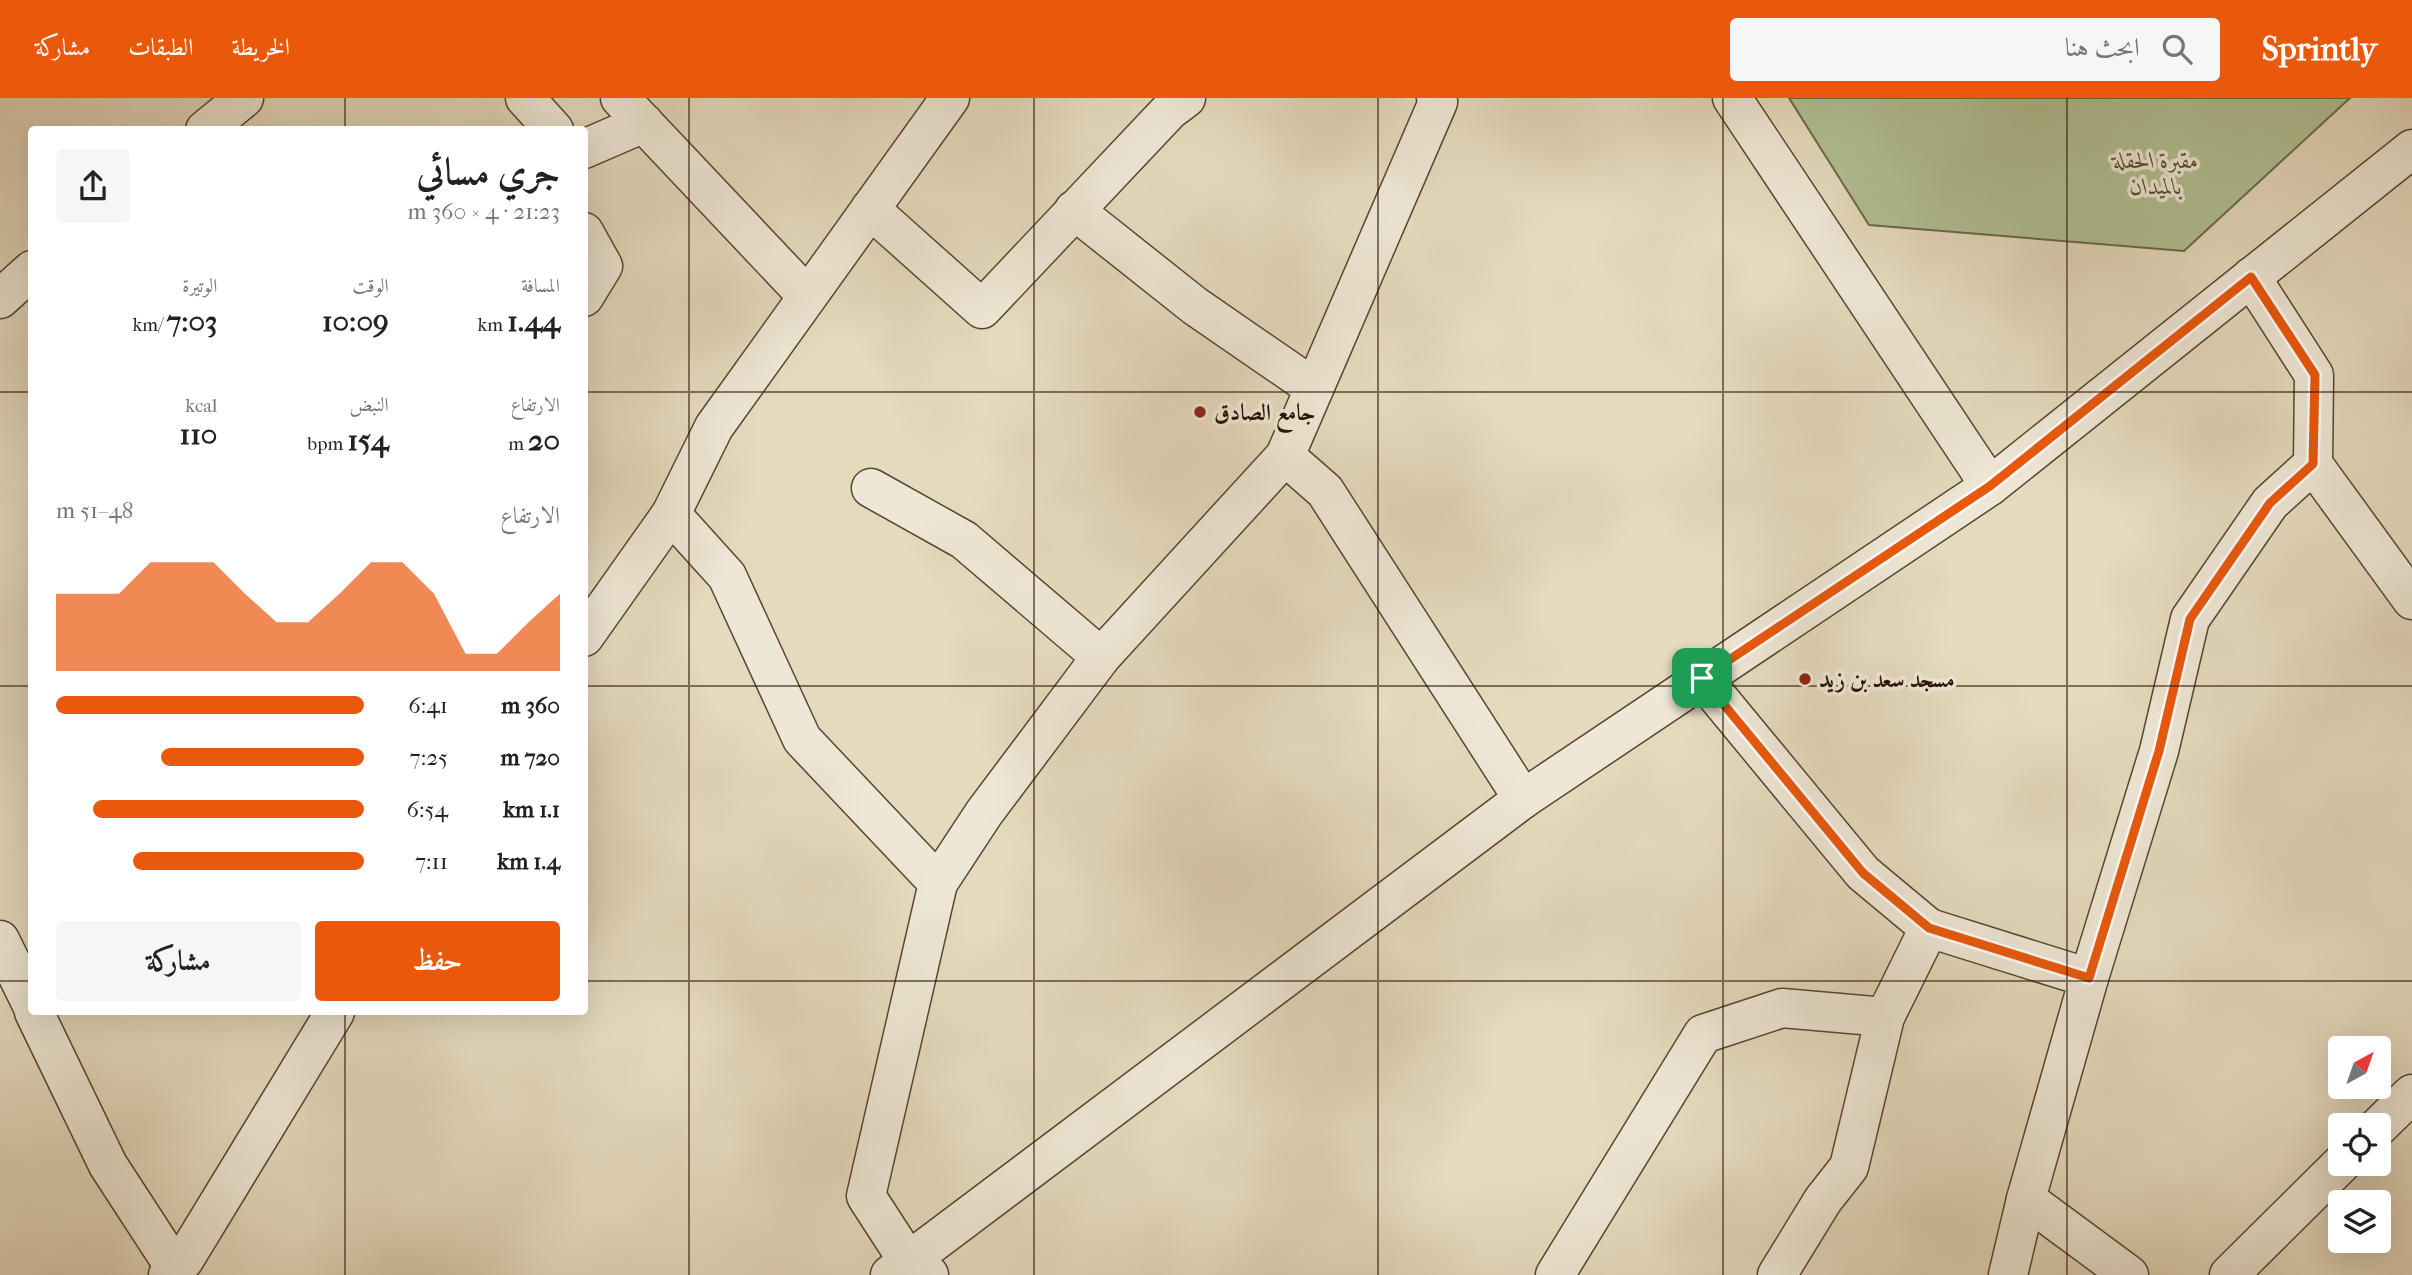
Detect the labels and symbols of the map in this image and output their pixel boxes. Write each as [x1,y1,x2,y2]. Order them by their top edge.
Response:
park label: مقبرة الحقلة بالميدان [2110,147,2199,200]
place label: جامع الصادق [1214,399,1316,434]
marker: جامع الصادق [1192,404,1208,420]
pin [1672,648,1732,708]
place label: مسجد سعد بن زيد [1819,666,1955,693]
marker: مسجد سعد بن زيد [1797,671,1813,687]
north arrow [2328,1036,2390,1099]

